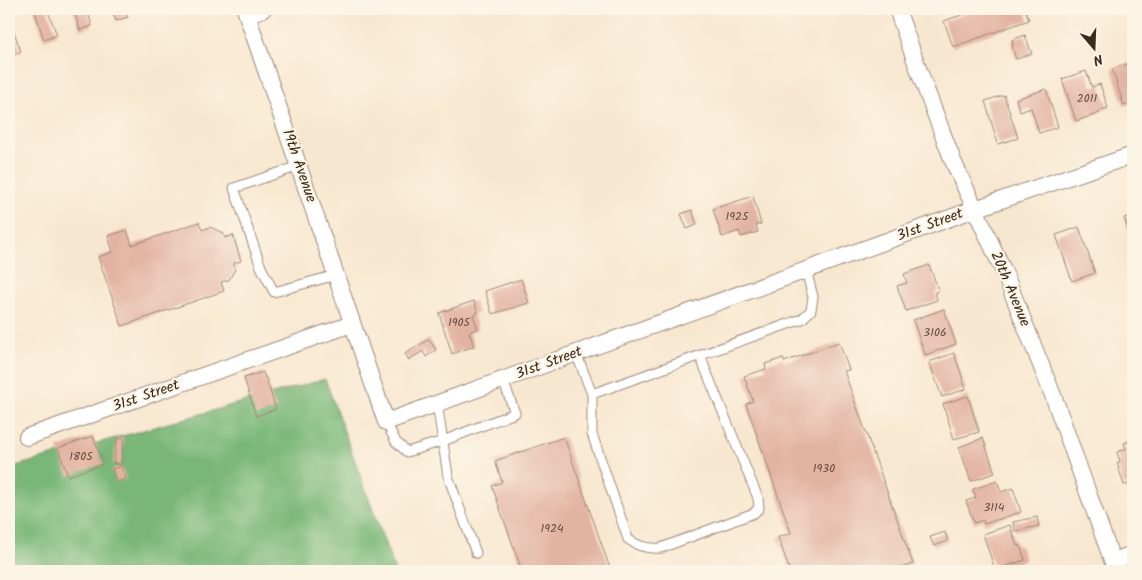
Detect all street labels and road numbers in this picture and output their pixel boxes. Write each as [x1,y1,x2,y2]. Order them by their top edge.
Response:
street label: 19th Avenue [275,126,323,206]
street label: 31st Street [893,202,967,248]
street label: 20th Avenue [983,247,1037,331]
street label: 31st Street [512,340,586,386]
street label: 31st Street [109,373,183,419]

